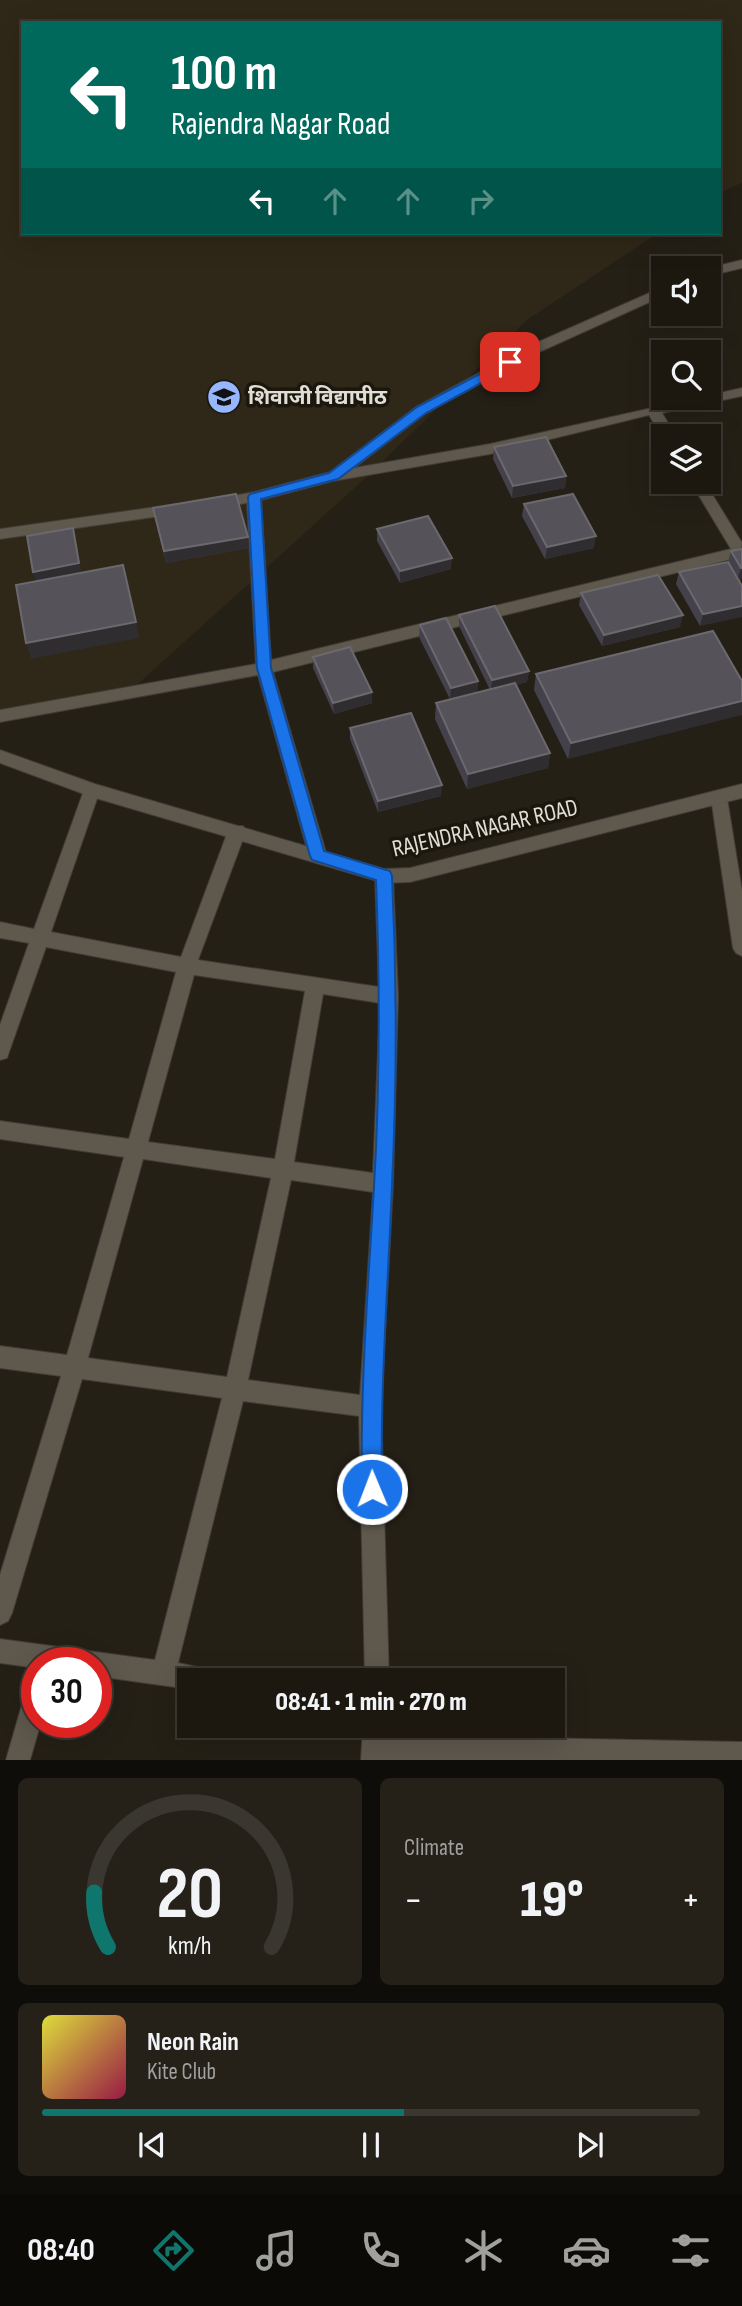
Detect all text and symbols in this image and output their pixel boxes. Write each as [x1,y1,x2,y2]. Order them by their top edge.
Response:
text: 100 m [171,45,277,104]
icon: left [56,49,147,140]
text: Rajendra Nagar Road [171,105,390,144]
icon: left [243,182,281,220]
icon: ahead [316,182,354,220]
icon: ahead [389,182,427,220]
icon: right [462,182,500,220]
map controls [651,256,721,494]
button: sound [651,256,721,326]
pin [480,332,540,392]
button: search [651,340,721,410]
icon: arrive [491,343,529,381]
school or university icon: शिवाजी विद्यापीठ [205,378,243,416]
place label: शिवाजी विद्यापीठ [248,385,388,410]
button: layers [651,424,721,494]
street label: RAJENDRA NAGAR ROAD [389,793,581,863]
position arrow [335,1452,409,1526]
speed limit sign: 30 [21,1647,112,1738]
text: 08:41 · 1 min · 270 m [275,1687,467,1718]
text: Climate [404,1834,464,1862]
text: 20 [157,1852,223,1940]
text: 19° [520,1869,584,1932]
text: − [404,1878,423,1923]
text: + [681,1878,700,1923]
text: km/h [168,1931,212,1962]
text: Neon Rain [147,2027,239,2058]
text: Kite Club [147,2058,216,2086]
icon: previous [133,2126,171,2164]
icon: pause [352,2126,390,2164]
icon: next [571,2126,609,2164]
icon: directions [149,2226,198,2275]
icon: music [252,2226,301,2275]
icon: phone [356,2226,405,2275]
icon: climate [459,2226,508,2275]
icon: car [562,2226,611,2275]
icon: filters [666,2226,715,2275]
text: 08:40 [27,2231,95,2270]

